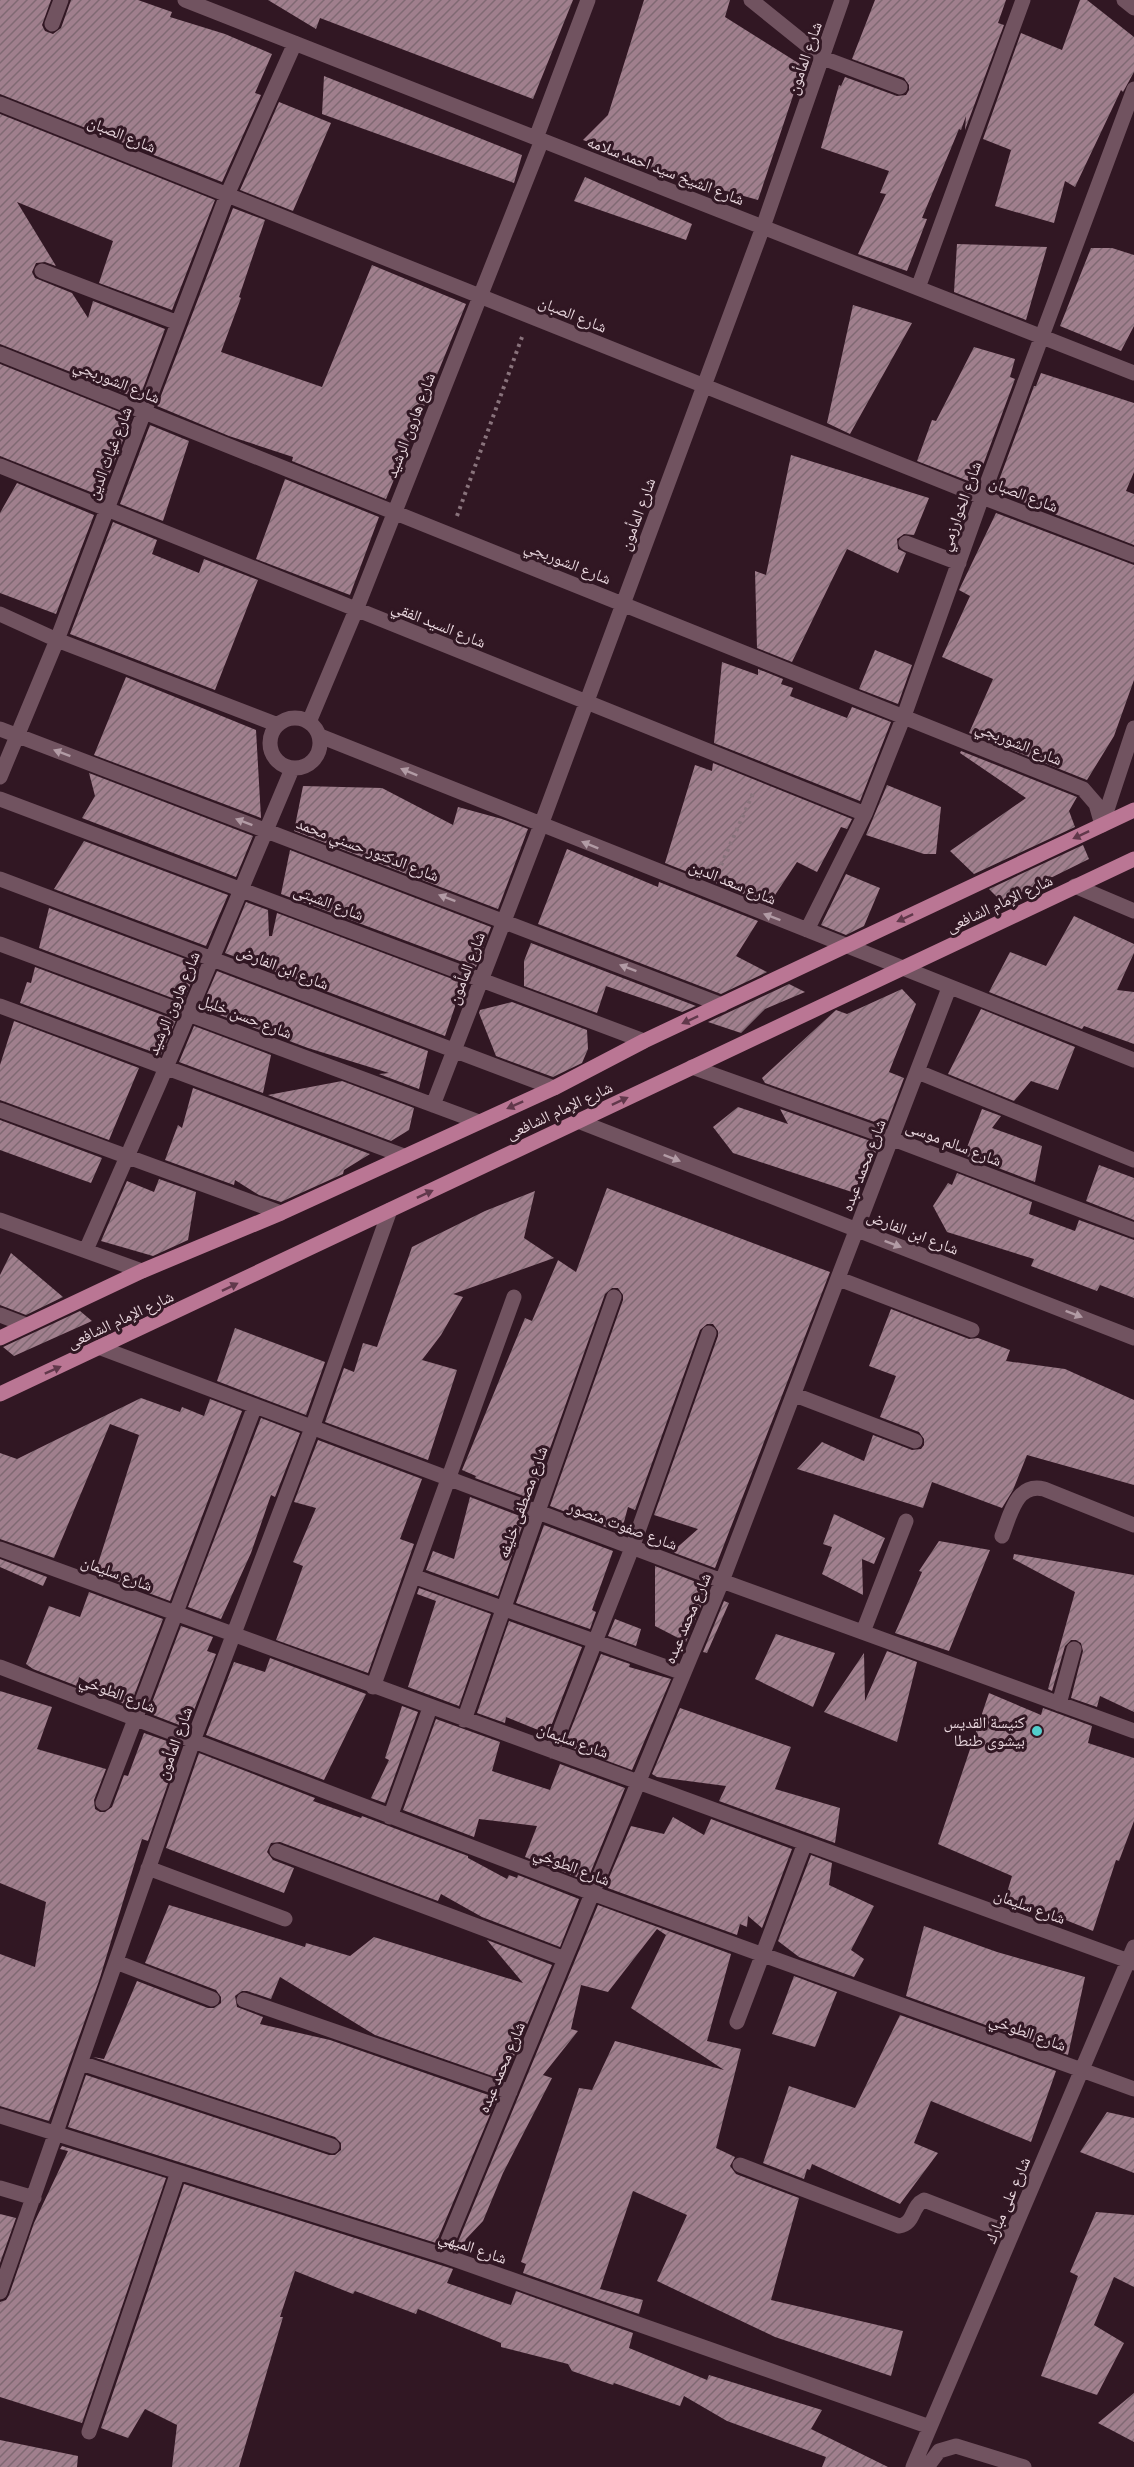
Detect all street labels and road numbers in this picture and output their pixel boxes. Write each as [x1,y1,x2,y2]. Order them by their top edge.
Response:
street label: شارع المأمون [782,19,827,98]
street label: شارع الصبان [85,111,159,158]
street label: شارع الشيخ سيد احمد سلامه [584,131,747,210]
street label: شارع الصبان [536,291,610,338]
street label: شارع الشوربجي [70,355,163,410]
street label: شارع هارون الرشيد [381,370,440,481]
street label: شارع غياث الدين [82,404,137,503]
street label: شارع الخوارزمي [935,458,988,555]
street label: شارع الصبان [986,472,1061,517]
street label: شارع المأمون [615,475,660,554]
street label: شارع الشوربجي [521,536,614,591]
street label: شارع السيد الفقي [388,596,489,655]
street label: شارع الشوربجي [972,717,1065,772]
street label: شارع الدكتور حسني محمد [293,813,442,888]
street label: شارع سعد الدين [686,855,780,909]
street label: شارع الإمام الشافعى [942,870,1056,937]
street label: شارع الشبتى [291,880,367,925]
street label: شارع المأمون [443,929,490,1008]
street label: شارع ابن الفارض [234,940,332,995]
street label: شارع هارون الرشيد [142,948,205,1058]
street label: شارع حسن خليل [197,989,295,1044]
street label: شارع الإمام الشافعى [502,1077,616,1144]
street label: شارع محمد عبده [836,1116,891,1214]
street label: شارع سالم موسى [903,1116,1005,1171]
street label: شارع ابن الفارض [864,1205,962,1260]
street label: شارع الإمام الشافعى [63,1286,177,1353]
street label: شارع مصطفى خليفه [492,1443,553,1561]
street label: شارع صفوت منصور [564,1496,680,1555]
street label: شارع سليمان [78,1551,155,1596]
street label: شارع محمد عبده [659,1569,716,1667]
street label: شارع الطوخي [76,1669,159,1720]
street label: شارع المأمون [152,1704,197,1783]
street label: شارع سليمان [534,1718,611,1763]
street label: شارع الطوخي [530,1842,613,1893]
street label: شارع سليمان [991,1884,1068,1929]
street label: شارع الطوخي [986,2009,1069,2058]
street label: شارع محمد عبده [473,2018,530,2116]
street label: شارع على مبارك [980,2154,1035,2247]
street label: شارع الميهي [435,2226,510,2271]

